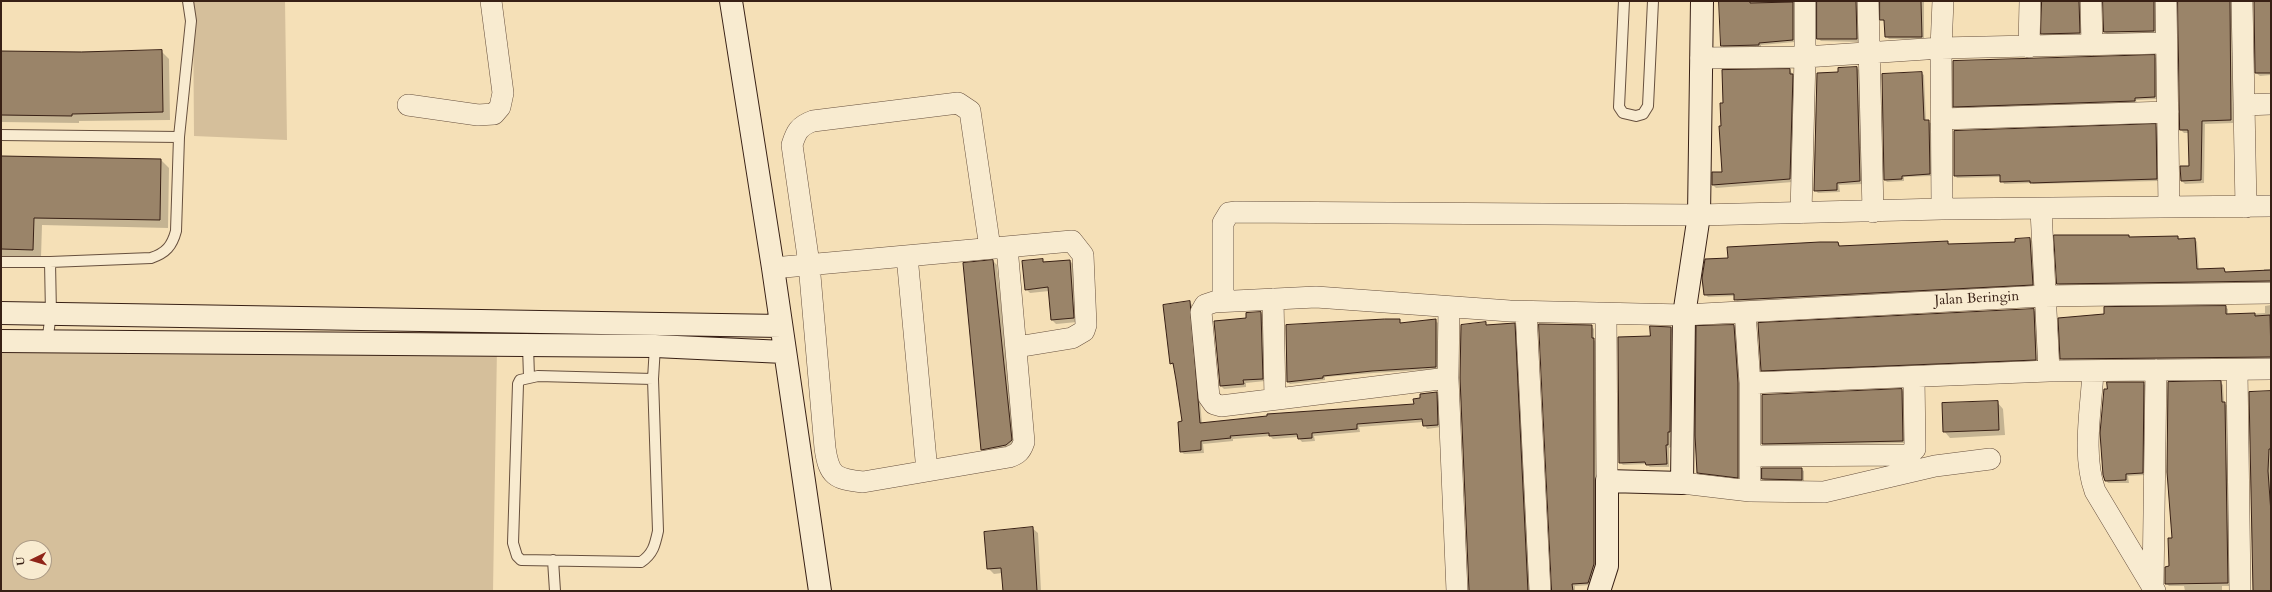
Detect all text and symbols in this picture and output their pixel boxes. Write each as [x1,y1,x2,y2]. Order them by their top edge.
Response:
street label: Jalan Beringin [1934,288,2020,310]
north arrow [12,540,52,580]
text: U [13,556,28,566]

